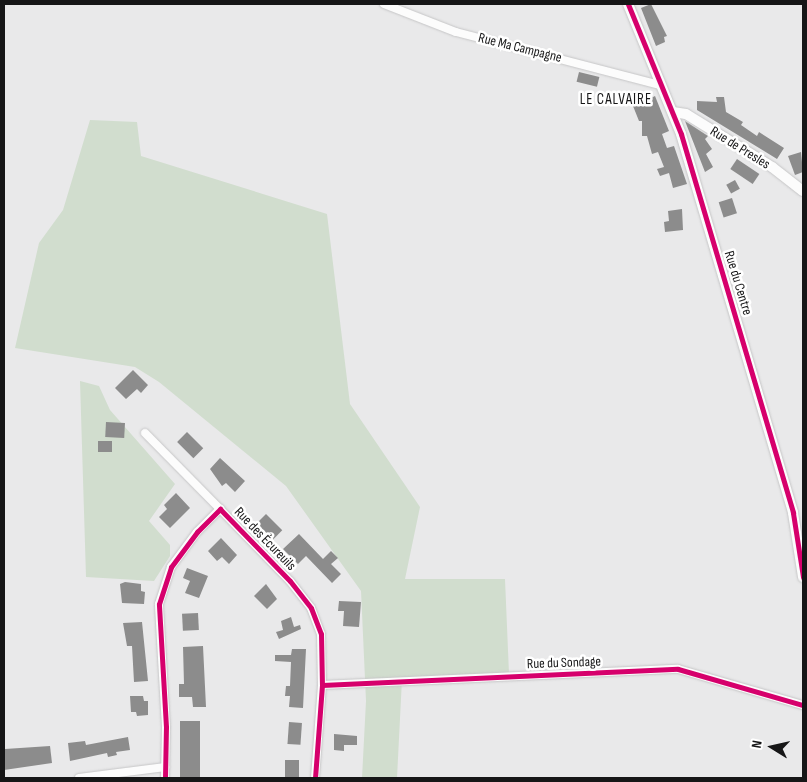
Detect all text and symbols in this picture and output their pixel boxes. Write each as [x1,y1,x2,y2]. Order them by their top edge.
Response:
street label: Rue Ma Campagne [477,30,563,66]
district label: LE CALVAIRE [578,91,654,109]
street label: Rue de Presles [707,123,773,173]
street label: Rue du Centre [720,249,756,317]
street label: Rue des Écureuils [231,504,299,574]
street label: Rue du Sondage [527,653,601,673]
north arrow [747,722,797,772]
text: N [748,739,766,749]

